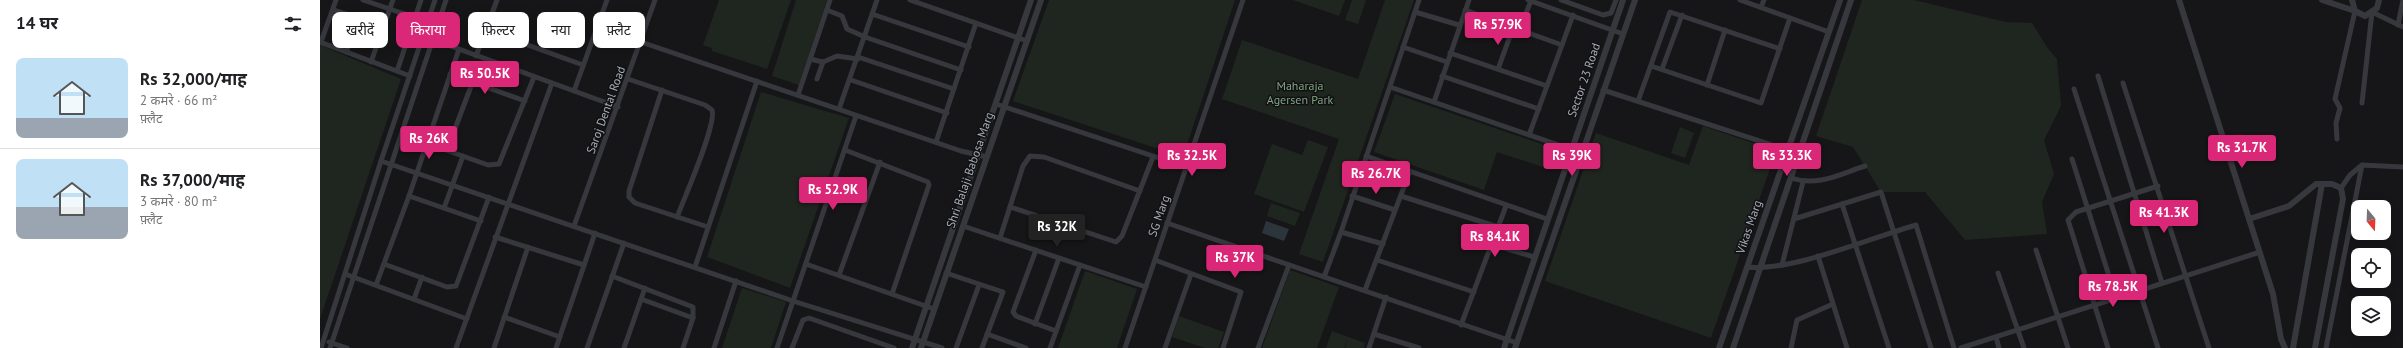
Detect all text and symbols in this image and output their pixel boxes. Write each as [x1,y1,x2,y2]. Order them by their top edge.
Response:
text: 14 घर [16,12,58,34]
chip: खरीदें [332,12,388,48]
chip: किराया [396,12,460,48]
chip: फ़िल्टर [468,12,529,48]
chip: नया [537,12,585,48]
chip: फ़्लैट [593,12,645,48]
pin: Rs 57.9K [1457,12,1539,46]
icon: filters [282,13,304,35]
text: Rs 57.9K [1474,16,1522,33]
street label: Sector 23 Road [1564,41,1603,119]
pin: Rs 50.5K [444,61,526,95]
street label: Saroj Dental Road [583,64,628,156]
text: Rs 50.5K [460,65,510,82]
text: Rs 32,000/माह [140,68,247,90]
icon: home [48,74,96,122]
park label: Maharaja Agersen Park [1267,78,1333,107]
text: 2 कमरे · 66 m² [140,92,217,109]
text: फ़्लैट [140,110,163,127]
street label: Shri Balaji Babosa Marg [943,110,996,230]
pin: Rs 26K [396,126,462,160]
text: Rs 26K [409,130,449,147]
pin: Rs 31.7K [2201,135,2283,169]
text: Rs 31.7K [2217,139,2267,156]
pin: Rs 32.5K [1151,143,1233,177]
pin: Rs 39K [1539,143,1605,177]
pin: Rs 33.3K [1746,143,1828,177]
text: Rs 32.5K [1167,147,1217,164]
text: Rs 39K [1552,147,1592,164]
text: Rs 33.3K [1762,147,1812,164]
pin: Rs 26.7K [1335,161,1417,195]
text: Rs 26.7K [1351,165,1401,182]
text: Rs 37,000/माह [140,169,245,191]
icon: home [48,175,96,223]
pin: Rs 52.9K [792,177,874,211]
text: Rs 52.9K [808,181,858,198]
text: 3 कमरे · 80 m² [140,193,217,210]
street label: SG Marg [1144,193,1173,239]
street label: Vikas Marg [1732,198,1765,257]
pin: Rs 41.3K [2123,200,2205,234]
north arrow [2351,200,2391,240]
map controls [2351,200,2391,336]
text: Rs 41.3K [2139,204,2189,221]
text: फ़्लैट [140,211,163,228]
pin: Rs 32K [1024,214,1090,248]
text: Rs 32K [1037,218,1077,235]
pin: Rs 84.1K [1454,224,1536,258]
text: Rs 84.1K [1470,228,1520,245]
pin: Rs 37K [1202,245,1268,279]
button: locate [2351,248,2391,288]
text: Rs 37K [1215,249,1255,266]
pin: Rs 78.5K [2072,274,2154,308]
text: Rs 78.5K [2088,278,2138,295]
button: layers [2351,296,2391,336]

